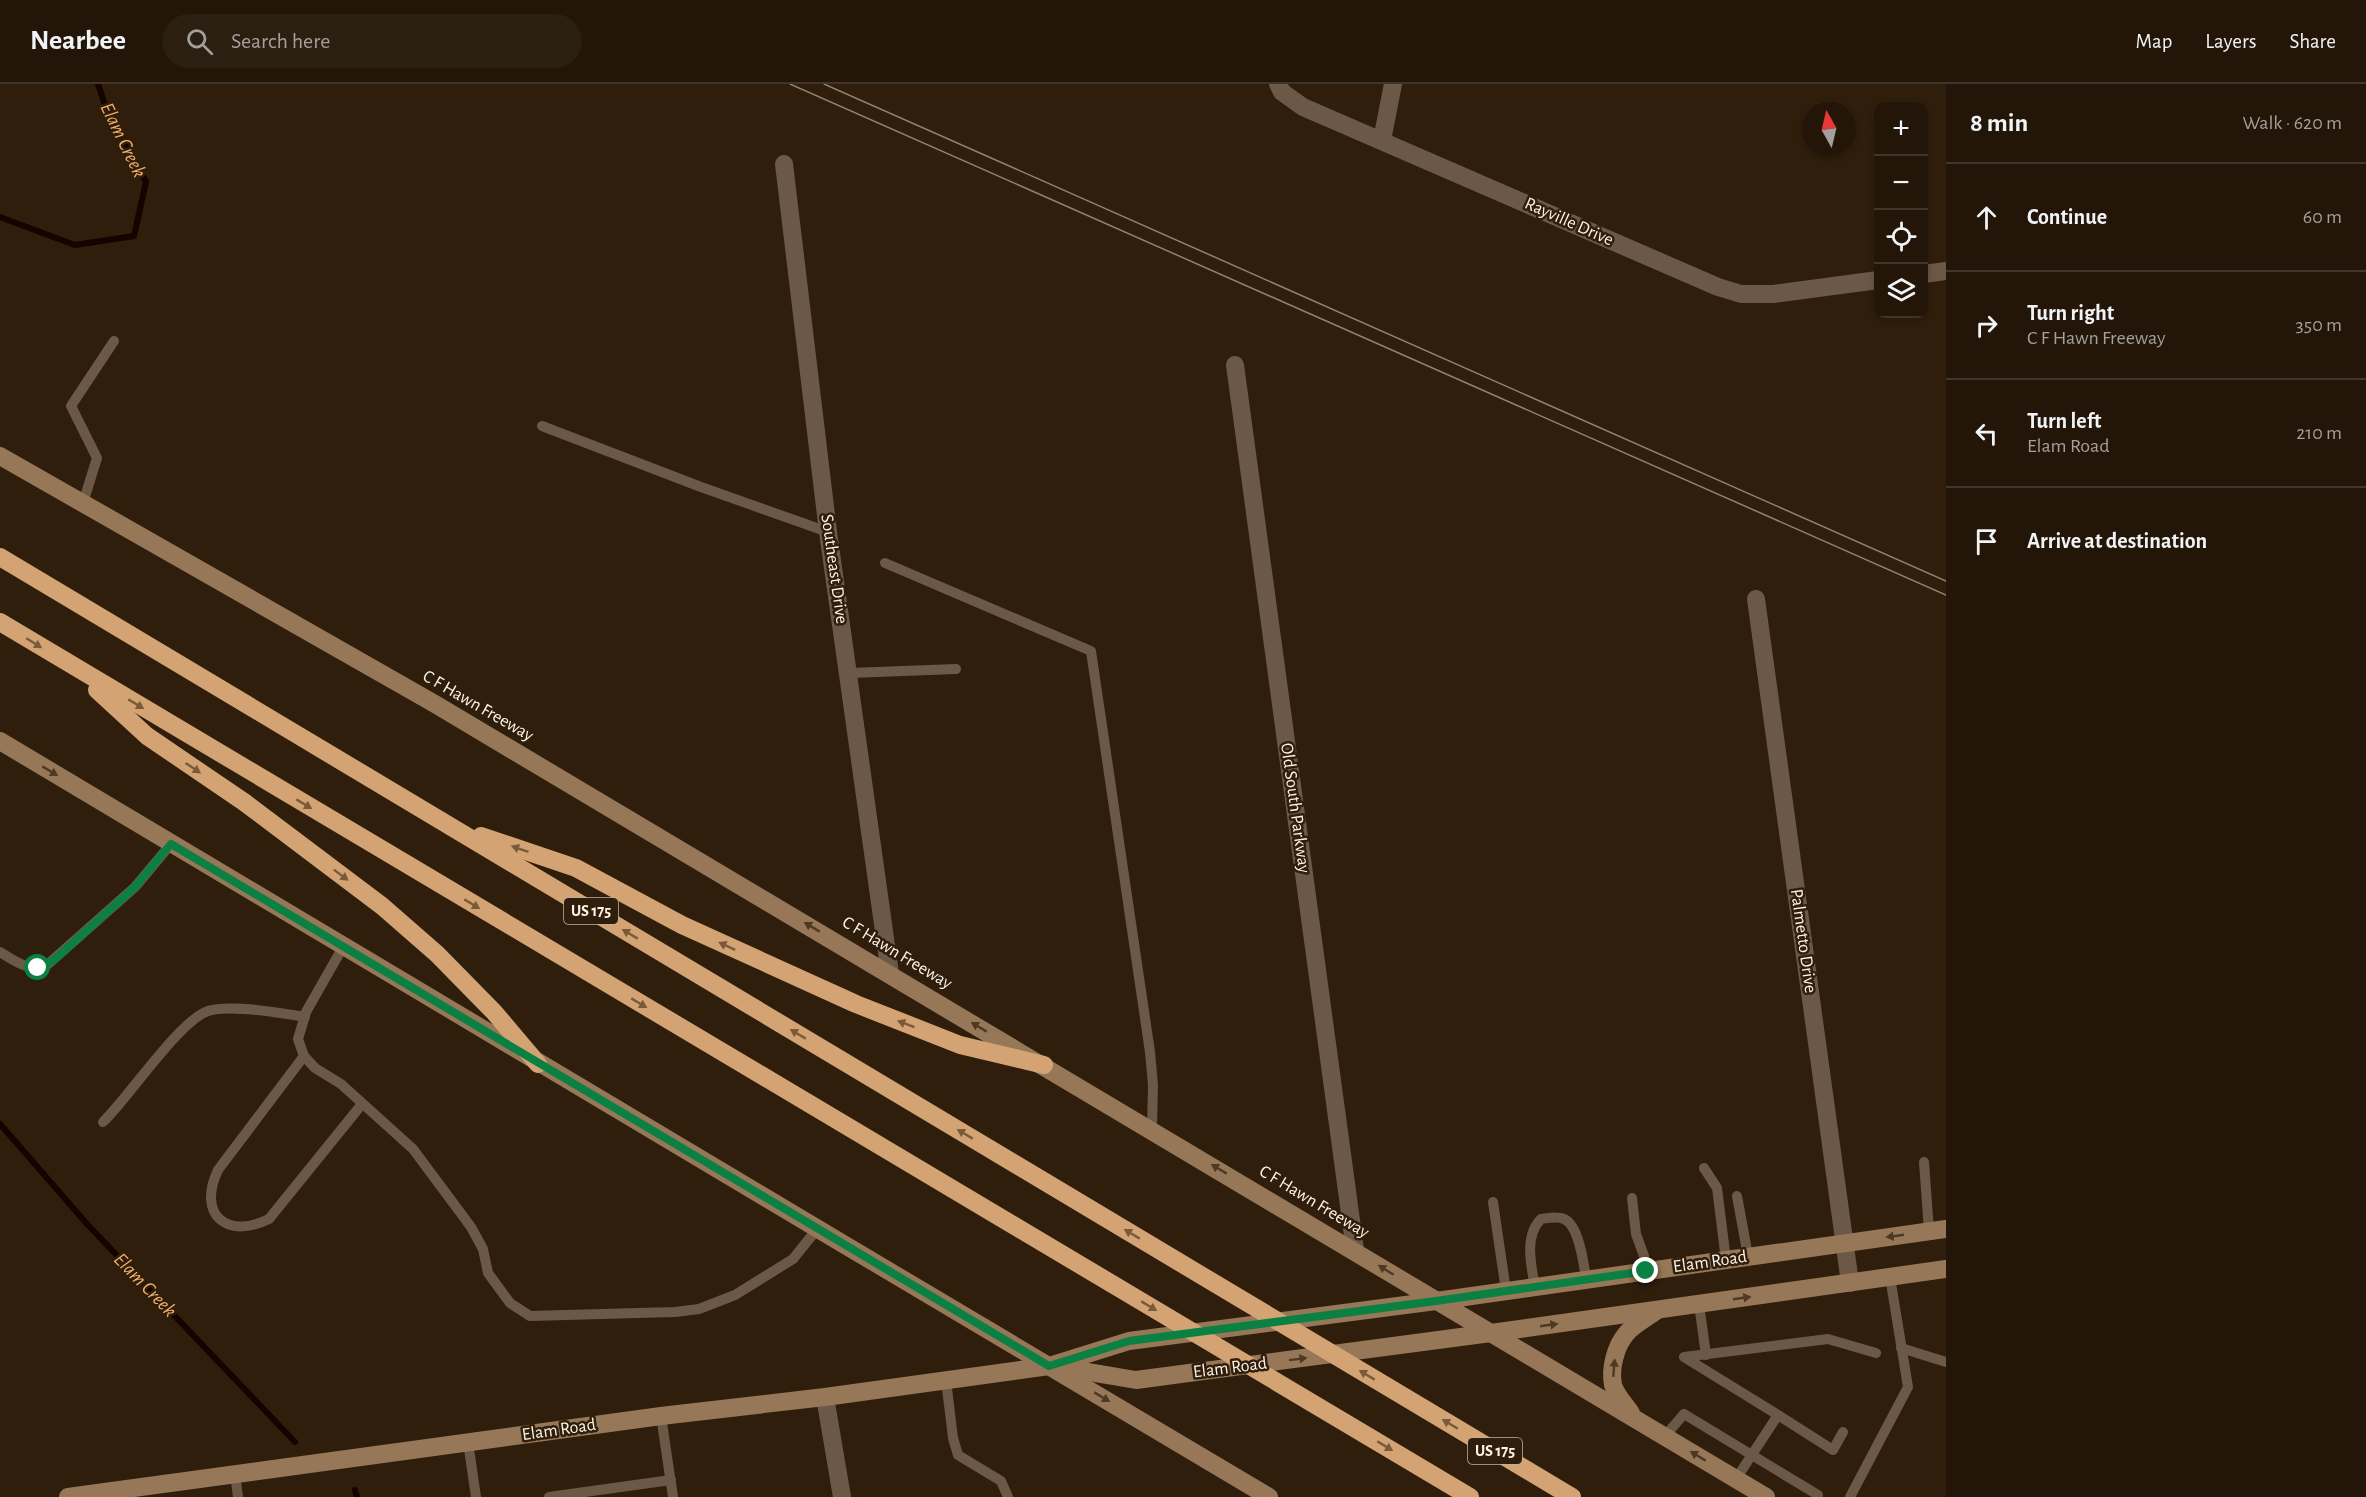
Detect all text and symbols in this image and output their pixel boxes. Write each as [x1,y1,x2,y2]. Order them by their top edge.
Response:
search box [162,14,582,68]
icon: search [183,25,216,58]
text: Nearbee [30,27,126,55]
text: Search here [231,30,330,52]
text: Map [2136,31,2172,52]
text: Layers [2205,31,2256,52]
text: Share [2289,31,2336,52]
water label: Elam Creek [96,99,150,181]
north arrow [1802,102,1856,156]
map controls [1874,102,1928,318]
button: + [1874,102,1928,156]
text: 8 min [1970,110,2028,136]
text: Walk · 620 m [2242,113,2342,133]
button: − [1874,156,1928,210]
street label: Rayville Drive [1522,194,1616,250]
icon: ahead [1970,201,2003,234]
text: Continue [2027,206,2107,228]
text: 60 m [2303,207,2342,227]
button: locate [1874,210,1928,264]
button: layers [1874,264,1928,318]
text: Turn right [2027,302,2114,324]
icon: right [1970,309,2003,342]
text: 350 m [2296,315,2342,335]
text: C F Hawn Freeway [2027,328,2166,348]
text: Turn left [2027,410,2101,432]
icon: left [1970,417,2003,450]
text: 210 m [2296,423,2342,443]
text: Elam Road [2027,436,2110,456]
street label: Southeast Drive [817,513,851,625]
icon: arrive [1970,525,2003,558]
text: Arrive at destination [2027,530,2207,552]
one-way arrow [26,638,43,648]
street label: C F Hawn Freeway [420,667,537,745]
one-way arrow [128,699,144,710]
street label: Old South Parkway [1277,742,1313,874]
one-way arrow [185,762,201,774]
one-way arrow [42,766,58,777]
one-way arrow [296,799,313,809]
one-way arrow [511,844,529,853]
one-way arrow [334,868,349,880]
street label: Palmetto Drive [1787,888,1819,994]
one-way arrow [464,898,480,909]
road number: US 175 [564,898,618,924]
street label: C F Hawn Freeway [839,913,955,993]
one-way arrow [803,922,820,932]
one-way arrow [621,929,638,939]
one-way arrow [718,940,736,950]
route start [24,954,50,980]
one-way arrow [631,998,647,1009]
one-way arrow [896,1019,914,1029]
one-way arrow [971,1021,987,1032]
one-way arrow [789,1029,806,1039]
one-way arrow [957,1129,973,1140]
street label: C F Hawn Freeway [1256,1162,1372,1242]
one-way arrow [1211,1164,1227,1175]
one-way arrow [1124,1229,1140,1240]
one-way arrow [1885,1231,1904,1240]
street label: Elam Road [1672,1248,1748,1276]
water label: Elam Creek [110,1249,180,1321]
route end [1632,1257,1658,1283]
one-way arrow [1378,1264,1394,1275]
one-way arrow [1733,1293,1752,1303]
one-way arrow [1141,1301,1158,1311]
one-way arrow [1540,1320,1559,1330]
one-way arrow [1289,1354,1308,1363]
street label: Elam Road [1192,1355,1268,1381]
one-way arrow [1609,1358,1619,1377]
one-way arrow [1359,1369,1375,1380]
one-way arrow [1094,1392,1110,1403]
street label: Elam Road [521,1416,597,1444]
one-way arrow [1442,1418,1458,1429]
road number: US 175 [1468,1438,1522,1464]
one-way arrow [1377,1441,1393,1452]
one-way arrow [1689,1451,1706,1461]

